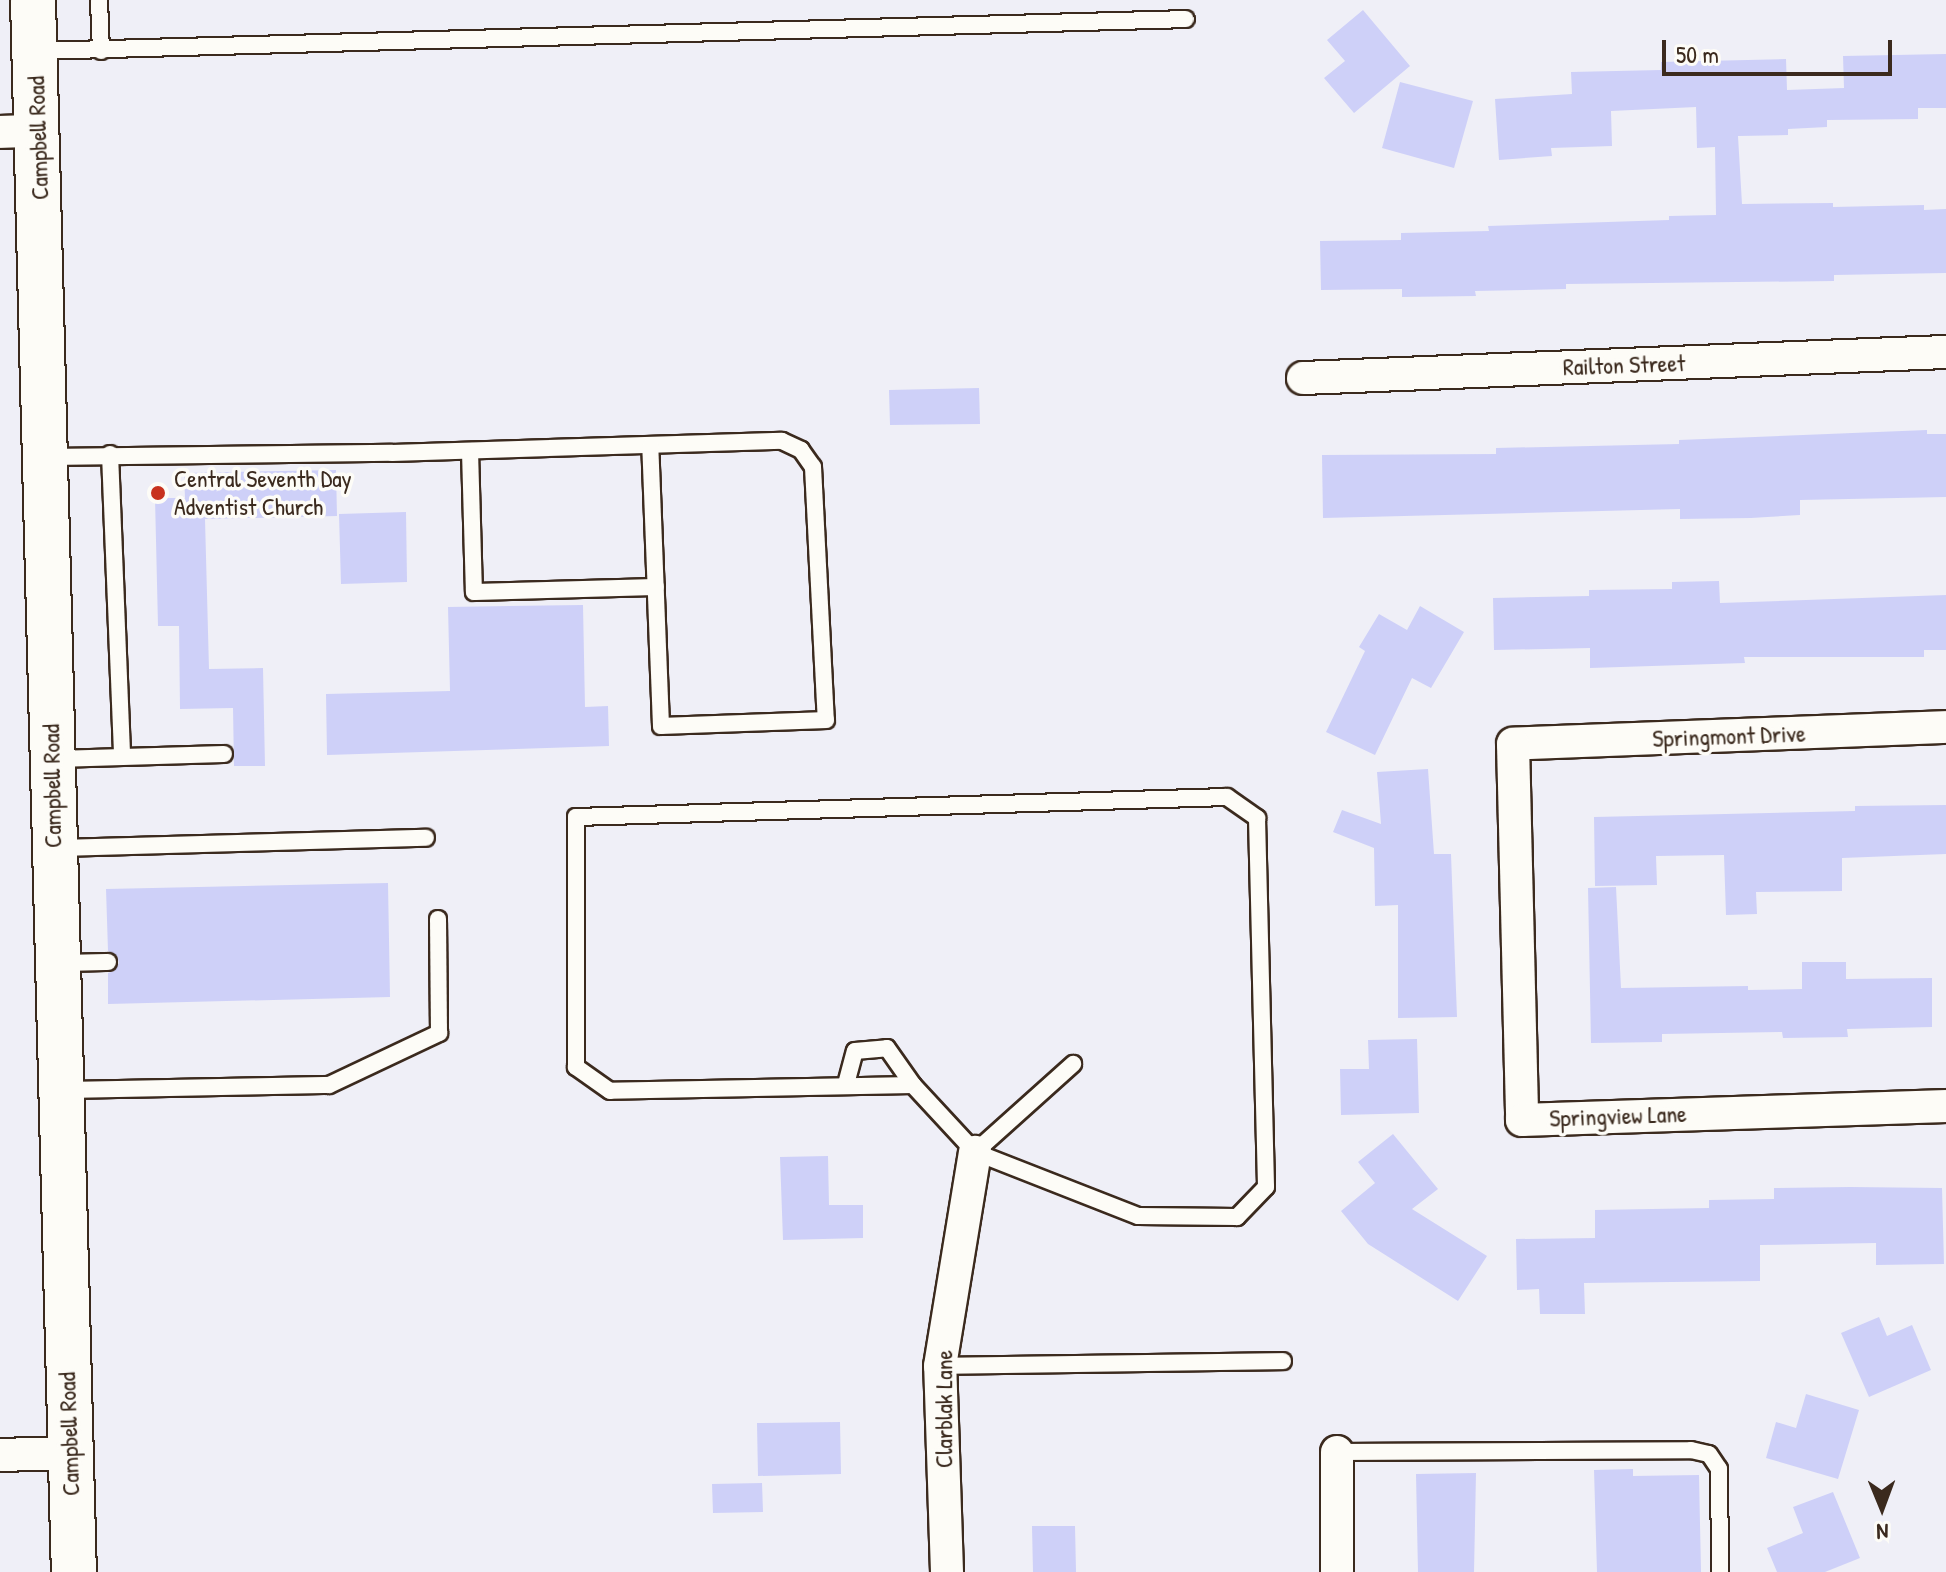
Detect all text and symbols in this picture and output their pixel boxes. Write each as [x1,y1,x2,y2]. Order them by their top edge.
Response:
scale bar [1666,24,1896,74]
text: 50 m [1676,38,1719,70]
street label: Campbell Road [21,76,55,200]
street label: Railton Street [1562,348,1686,382]
place label: Central Seventh Day Adventist Church [174,465,352,521]
marker: Central Seventh Day Adventist Church [149,484,167,502]
street label: Springmont Drive [1652,719,1806,753]
street label: Campbell Road [37,724,67,848]
street label: Springview Lane [1549,1099,1687,1133]
street label: Clarblak Lane [930,1350,958,1468]
street label: Campbell Road [52,1372,86,1496]
north arrow [1842,1468,1922,1548]
text: N [1876,1517,1889,1547]

